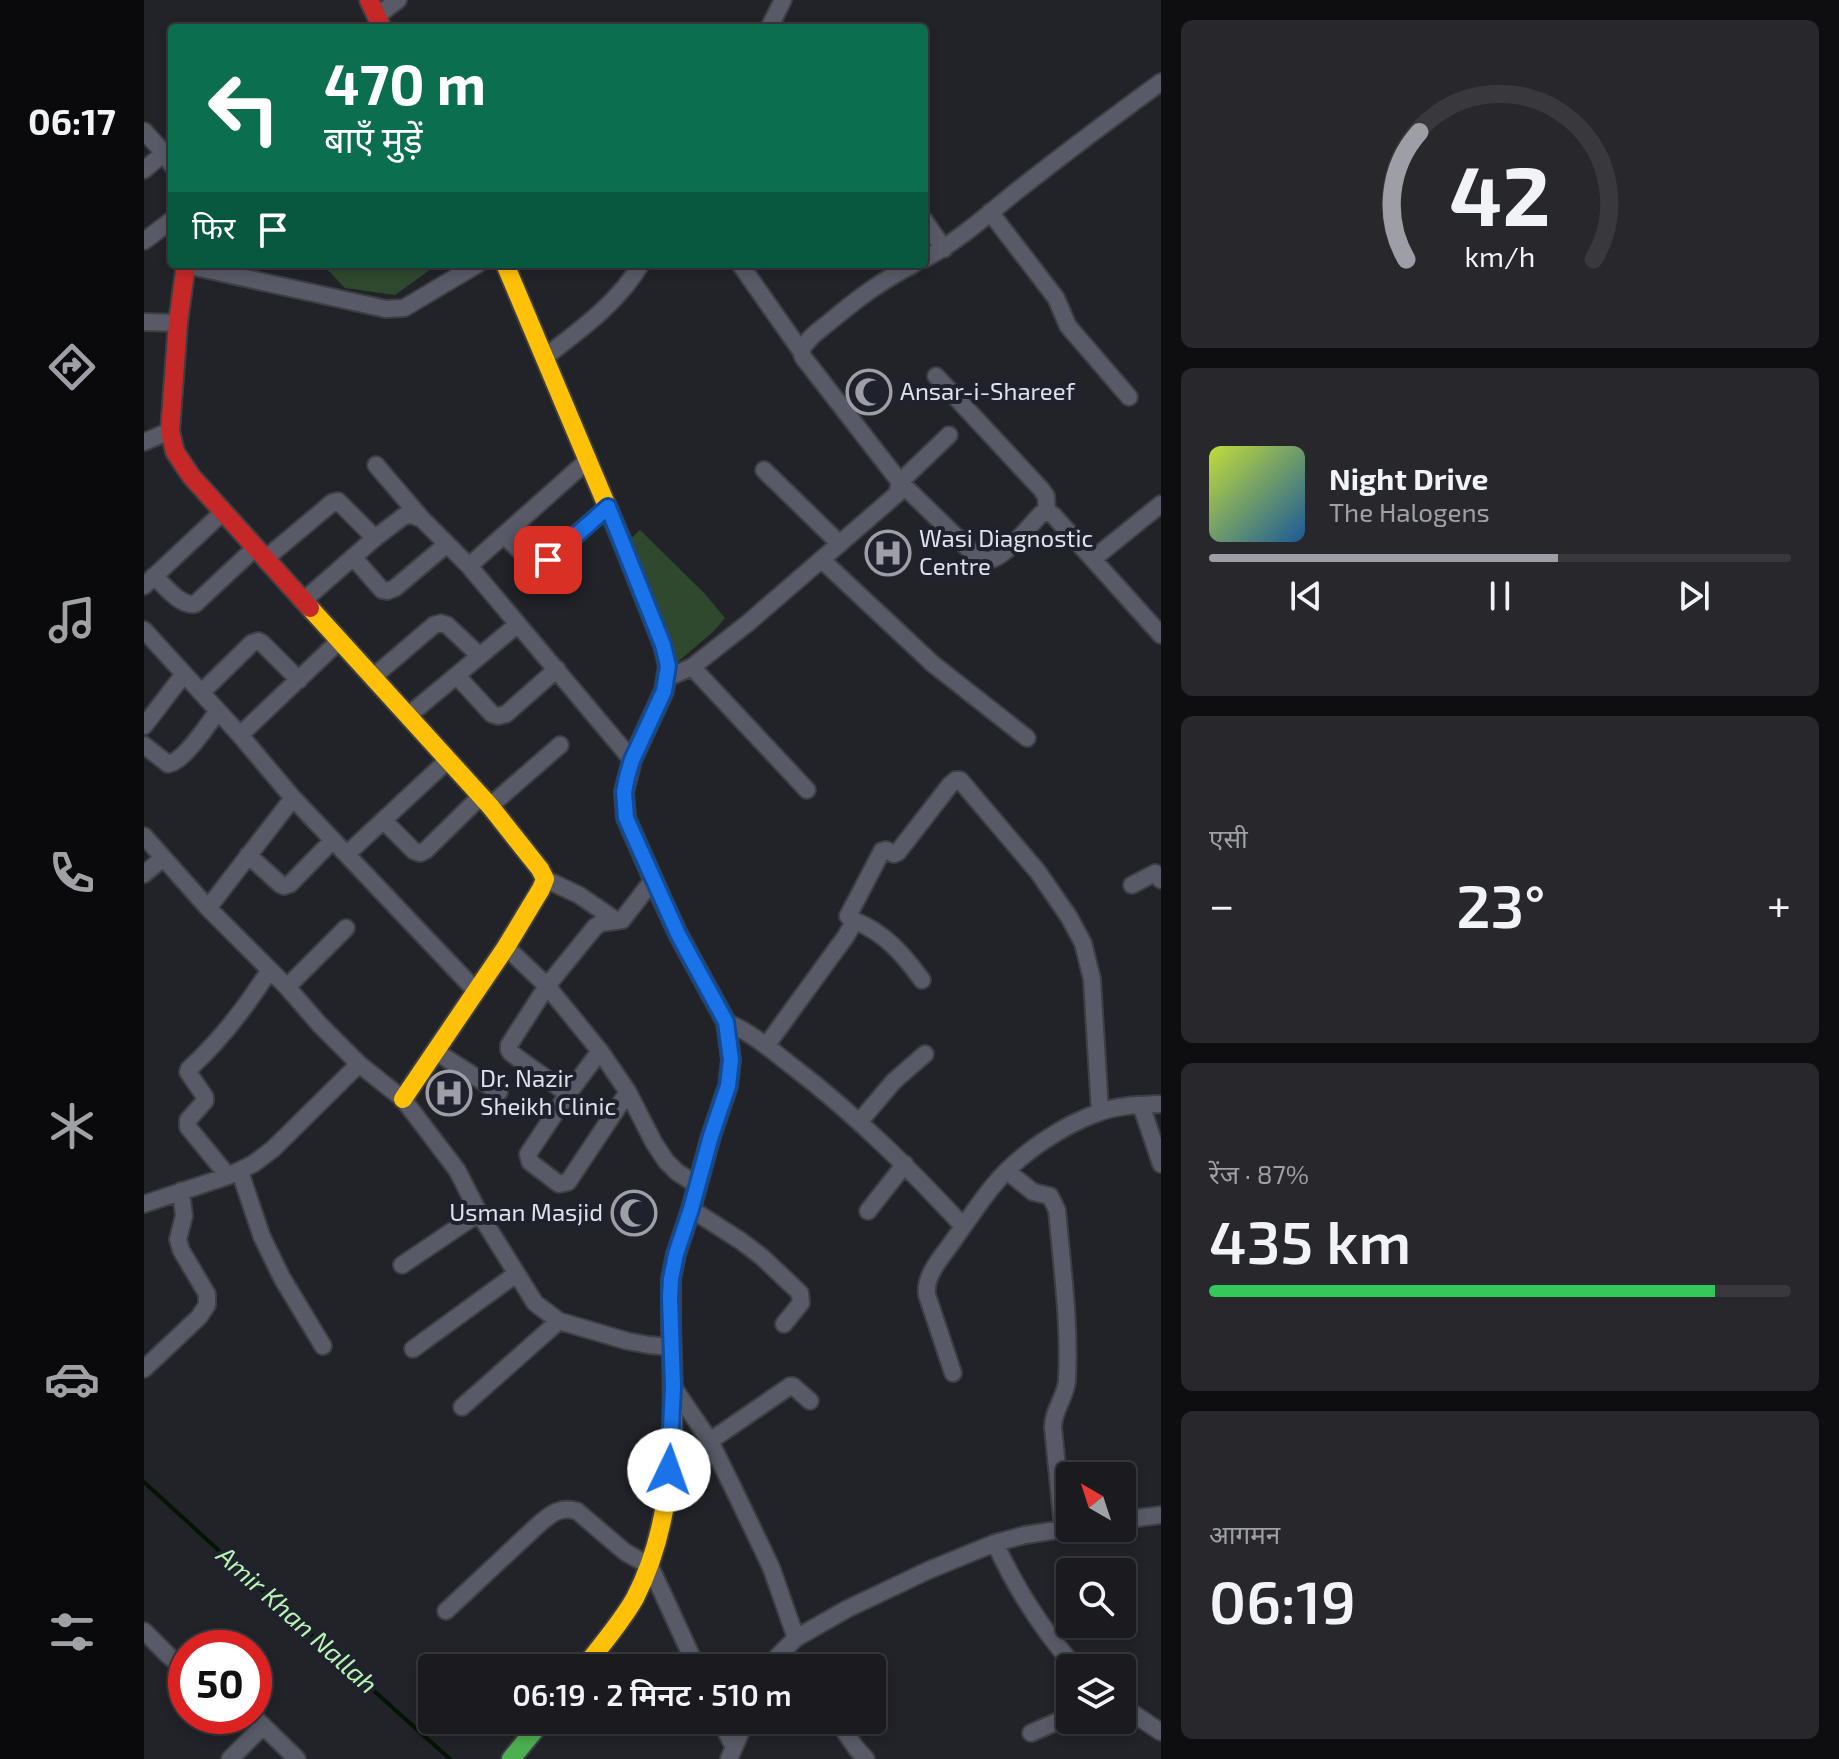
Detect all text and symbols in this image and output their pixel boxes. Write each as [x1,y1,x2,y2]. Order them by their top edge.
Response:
text: 470 m [324,49,486,116]
icon: left [192,56,296,160]
text: 06:17 [28,99,116,142]
text: बाएँ मुड़ें [324,117,423,160]
text: 42 [1449,142,1551,242]
icon: arrive [251,208,295,252]
text: फिर [192,209,235,245]
text: km/h [1465,238,1535,273]
icon: directions [44,339,100,395]
mosque icon: Ansar-i-Shareef [845,368,893,416]
place label: Ansar-i-Shareef [900,376,1076,405]
text: Night Drive [1329,460,1488,496]
text: The Halogens [1329,496,1490,527]
place label: Wasi Diagnostic Centre [919,523,1093,580]
pin [514,526,582,594]
hospital icon: Wasi Diagnostic Centre [864,529,912,577]
icon: arrive [526,538,570,582]
icon: previous [1284,574,1328,618]
icon: pause [1478,574,1522,618]
icon: next [1672,574,1716,618]
icon: music [44,592,100,648]
text: एसी [1209,822,1248,853]
icon: phone [44,845,100,901]
text: 23° [1456,868,1545,940]
text: − [1209,877,1235,930]
text: + [1767,877,1791,930]
place label: Dr. Nazir Sheikh Clinic [480,1063,616,1120]
hospital icon: Dr. Nazir Sheikh Clinic [425,1069,473,1117]
icon: climate [44,1098,100,1154]
text: रेंज · 87% [1209,1158,1309,1189]
mosque icon: Usman Masjid [610,1189,658,1237]
place label: Usman Masjid [449,1197,603,1226]
text: 435 km [1209,1204,1411,1276]
icon: car [44,1351,100,1407]
position arrow [627,1428,711,1512]
north arrow [1056,1462,1136,1542]
map controls [1056,1462,1136,1734]
text: आगमन [1209,1518,1280,1549]
water label: Amir Khan Nallah [211,1538,385,1699]
button: search [1056,1558,1136,1638]
text: 06:19 [1209,1564,1356,1636]
icon: filters [44,1604,100,1660]
speed limit sign: 50 [168,1630,272,1734]
button: layers [1056,1654,1136,1734]
text: 06:19 · 2 मिनट · 510 m [512,1676,792,1712]

